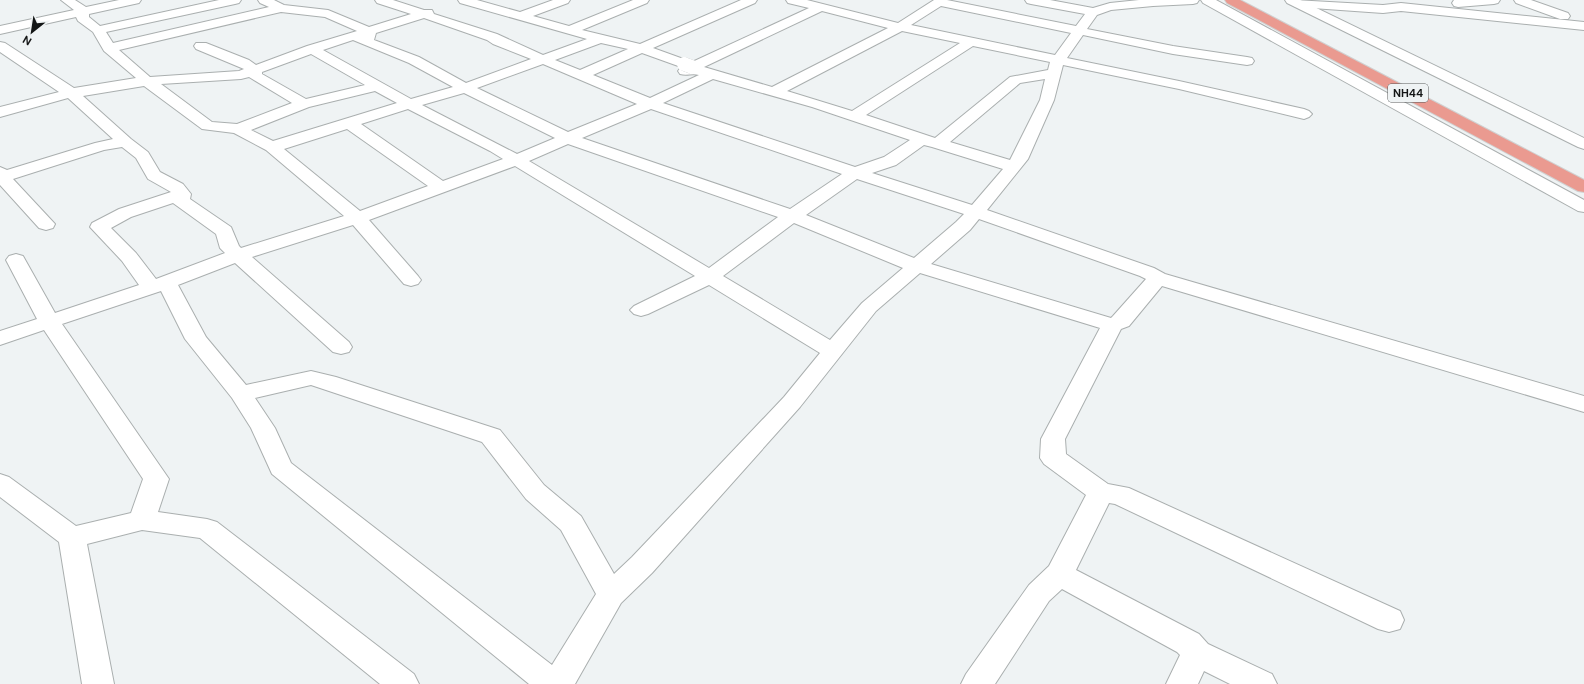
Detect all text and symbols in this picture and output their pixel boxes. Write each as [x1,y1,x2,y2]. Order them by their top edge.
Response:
north arrow [12,12,52,52]
text: N [20,33,34,49]
road number: NH44 [1388,84,1428,102]

